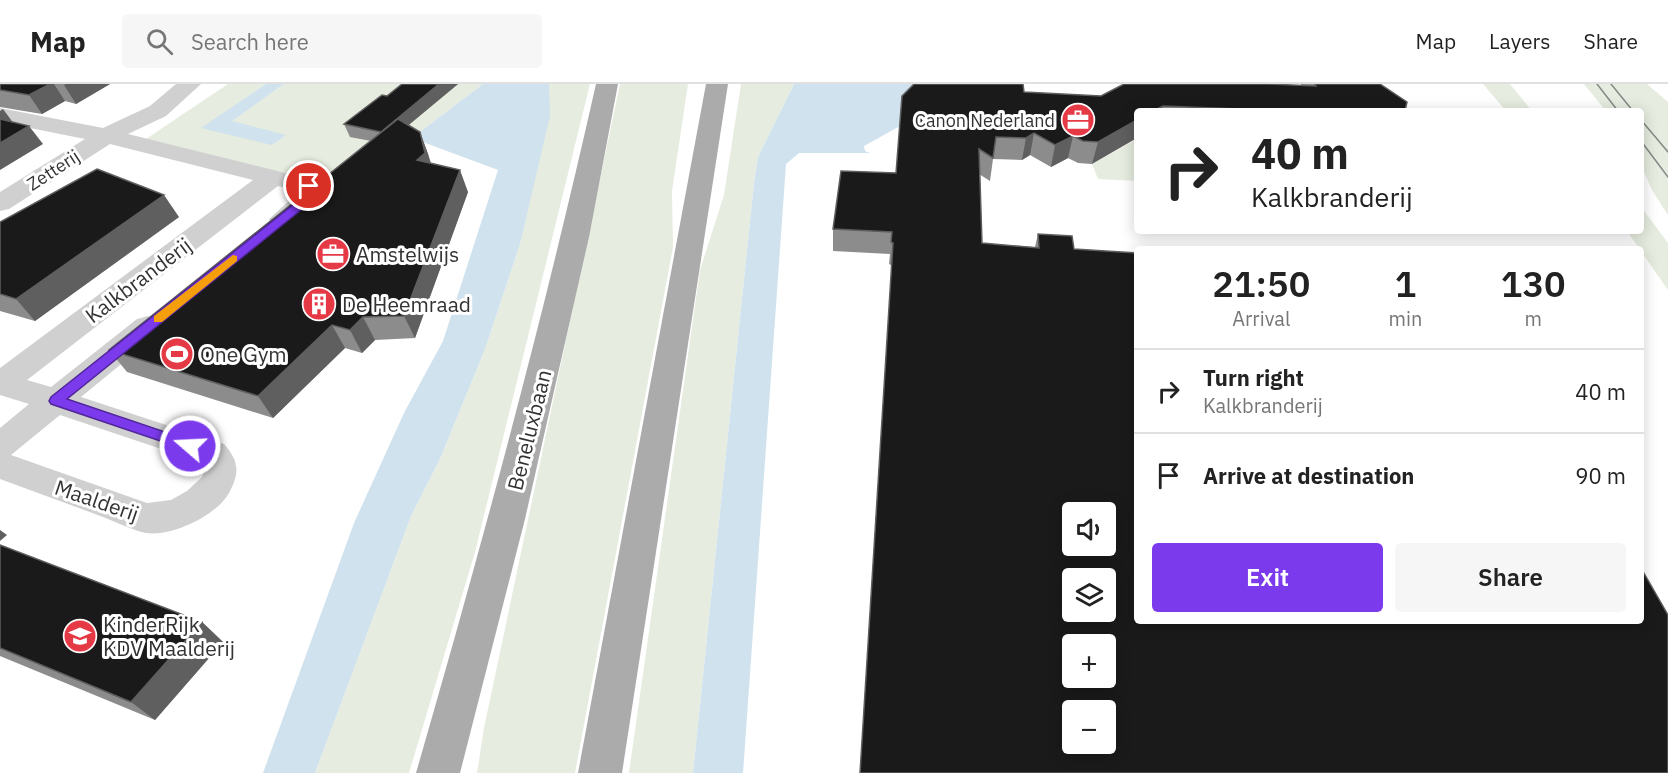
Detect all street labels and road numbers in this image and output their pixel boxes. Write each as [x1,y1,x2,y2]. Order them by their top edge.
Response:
street label: Zetterij [22,145,84,195]
street label: Kalkbranderij [79,231,197,329]
street label: Beneluxbaan [500,367,558,493]
street label: Maalderij [51,473,143,527]

